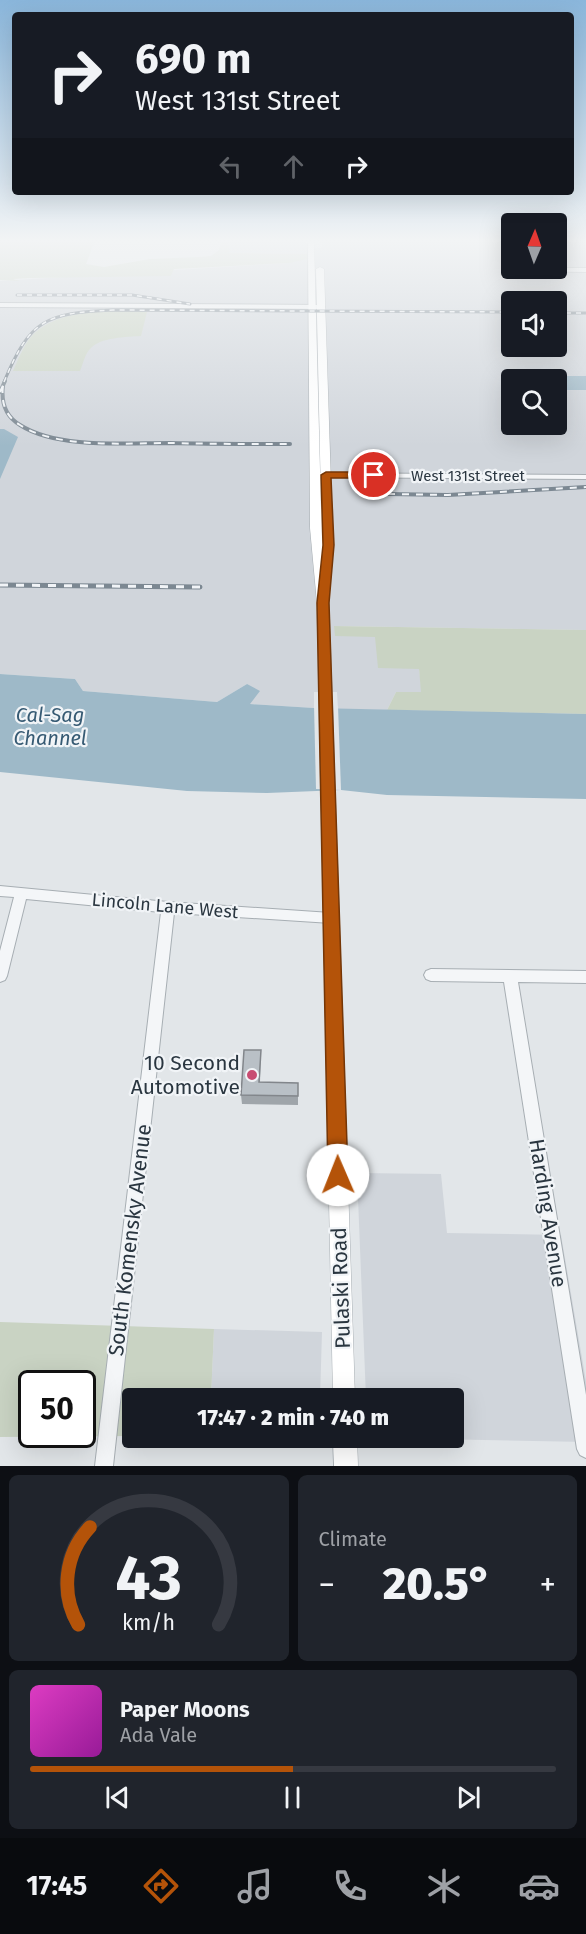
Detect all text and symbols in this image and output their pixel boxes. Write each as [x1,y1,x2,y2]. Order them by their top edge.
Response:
text: 690 m [135,34,252,84]
icon: right [36,36,114,114]
text: West 131st Street [135,85,340,117]
icon: left [214,150,247,183]
icon: ahead [277,150,310,183]
icon: right [340,150,373,183]
north arrow [501,213,567,279]
map controls [501,213,567,435]
button: sound [501,291,567,357]
button: search [501,369,567,435]
pin [348,449,399,500]
icon: arrive [357,458,390,491]
street label: West 131st Street [411,467,526,485]
water label: Cal-Sag Channel [13,703,87,750]
street label: Lincoln Lane West [91,889,240,923]
place label: 10 Second Automotive [131,1050,240,1100]
marker: 10 Second Automotive [245,1068,259,1082]
street label: South Komensky Avenue [103,1122,157,1358]
street label: Harding Avenue [523,1137,573,1289]
position arrow [306,1143,370,1207]
street label: Pulaski Road [326,1227,356,1349]
speed limit sign: 50 [18,1370,96,1448]
text: 17:47 · 2 min · 740 m [197,1404,389,1431]
text: Climate [319,1527,387,1551]
text: 43 [115,1541,182,1616]
text: 20.5° [383,1557,492,1611]
text: − [319,1565,335,1605]
text: + [540,1565,556,1605]
text: km/h [122,1610,175,1636]
text: Paper Moons [120,1696,250,1723]
text: Ada Vale [120,1723,197,1747]
icon: previous [101,1781,134,1814]
icon: pause [276,1781,309,1814]
icon: next [452,1781,485,1814]
icon: directions [140,1865,182,1907]
icon: music [234,1865,276,1907]
icon: phone [329,1865,371,1907]
icon: climate [423,1865,465,1907]
icon: car [518,1865,560,1907]
text: 17:45 [26,1870,87,1902]

